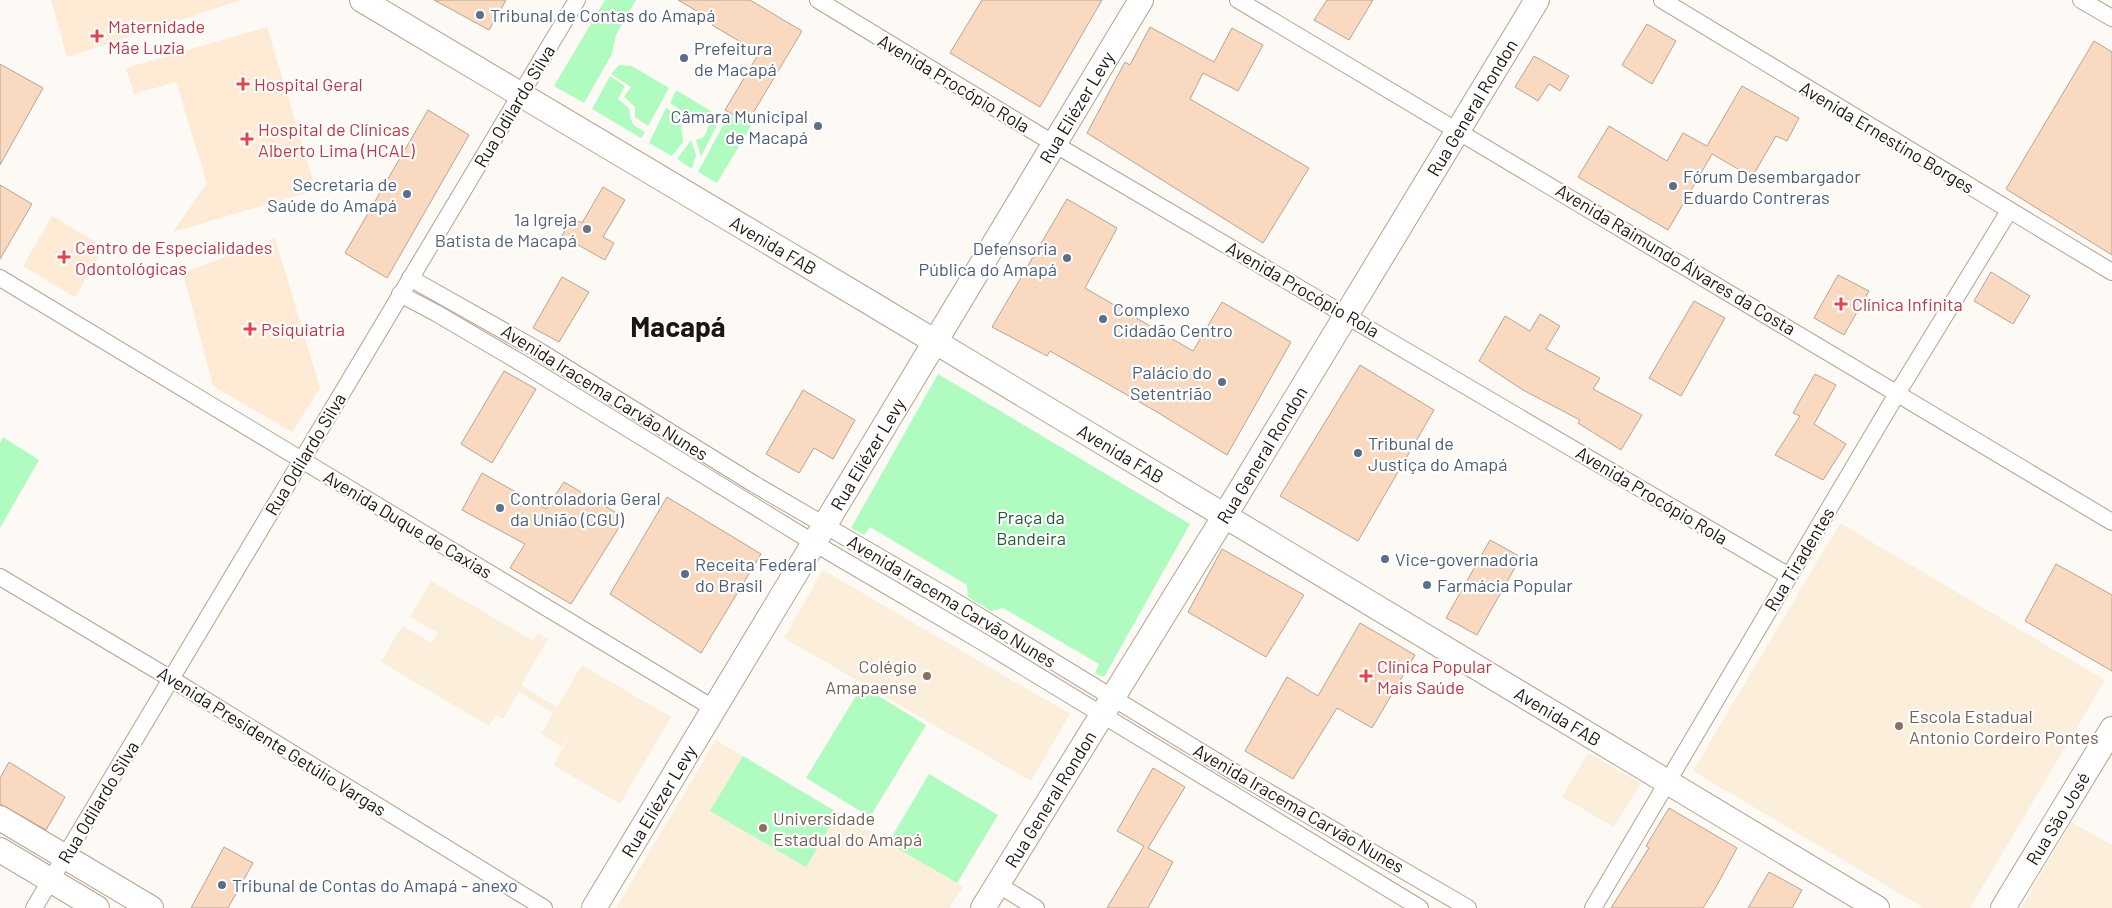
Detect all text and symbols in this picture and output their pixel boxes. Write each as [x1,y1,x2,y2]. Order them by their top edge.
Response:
place label: Tribunal de Contas do Amapá [490,4,715,26]
marker: Tribunal de Contas do Amapá [474,9,486,21]
place label: Maternidade Mãe Luzia [108,15,205,58]
marker: Maternidade Mãe Luzia [90,29,104,43]
street label: Avenida Procópio Rola [874,29,1034,137]
street label: Rua General Rondon [1422,35,1522,180]
place label: Prefeitura de Macapá [694,37,777,80]
street label: Rua Odilardo Silva [469,41,559,171]
street label: Rua Eliézer Levy [1034,47,1119,167]
marker: Prefeitura de Macapá [678,52,690,64]
place label: Hospital Geral [254,73,363,95]
street label: Avenida Ernestino Borges [1796,76,1978,198]
marker: Hospital Geral [236,77,250,91]
place label: Câmara Municipal de Macapá [671,105,808,148]
place label: Hospital de Clínicas Alberto Lima (HCAL) [258,118,415,161]
marker: Câmara Municipal de Macapá [812,120,824,132]
marker: Hospital de Clínicas Alberto Lima (HCAL) [240,132,254,146]
place label: Fórum Desembargador Eduardo Contreras [1683,165,1861,208]
place label: Secretaria de Saúde do Amapá [267,173,397,216]
street label: Avenida Raimundo Álvares da Costa [1552,179,1800,339]
marker: Fórum Desembargador Eduardo Contreras [1667,180,1679,192]
marker: Secretaria de Saúde do Amapá [401,188,413,200]
place label: 1a Igreja Batista de Macapá [435,208,577,251]
street label: Avenida FAB [726,211,821,279]
marker: 1a Igreja Batista de Macapá [581,223,593,235]
place label: Centro de Especialidades Odontológicas [75,236,272,279]
street label: Avenida Procópio Rola [1223,236,1383,342]
place label: Defensoria Pública do Amapá [919,237,1057,280]
marker: Centro de Especialidades Odontológicas [57,250,71,264]
marker: Defensoria Pública do Amapá [1061,252,1073,264]
place label: Clínica Infinita [1852,293,1963,315]
marker: Clínica Infinita [1834,297,1848,311]
place label: Complexo Cidadão Centro [1113,298,1233,341]
district label: Macapá [630,309,726,343]
marker: Complexo Cidadão Centro [1097,313,1109,325]
place label: Psiquiatria [261,318,345,340]
street label: Avenida Iracema Carvão Nunes [498,319,712,465]
marker: Psiquiatria [243,322,257,336]
place label: Palácio do Setentrião [1130,361,1212,404]
marker: Palácio do Setentrião [1216,376,1228,388]
street label: Rua General Rondon [1212,382,1312,528]
street label: Rua Odilardo Silva [260,389,350,519]
street label: Rua Eliézer Levy [825,394,910,514]
street label: Avenida FAB [1074,419,1168,488]
place label: Tribunal de Justiça do Amapá [1368,432,1507,475]
street label: Avenida Procópio Rola [1572,441,1732,549]
marker: Tribunal de Justiça do Amapá [1352,447,1364,459]
street label: Avenida Duque de Caxias [320,465,496,583]
place label: Controladoria Geral da União (CGU) [510,487,661,530]
marker: Controladoria Geral da União (CGU) [494,502,506,514]
street label: Rua Tiradentes [1759,503,1839,615]
park label: Praça da Bandeira [996,506,1066,549]
street label: Avenida Iracema Carvão Nunes [844,530,1060,672]
place label: Vice-governadoria [1395,548,1539,570]
place label: Receita Federal do Brasil [695,553,817,596]
marker: Vice-governadoria [1379,553,1391,565]
marker: Receita Federal do Brasil [679,568,691,580]
place label: Farmácia Popular [1437,574,1573,596]
marker: Farmácia Popular [1421,579,1433,591]
place label: Colégio Amapaense [825,655,917,698]
place label: Clínica Popular Mais Saúde [1377,655,1492,698]
street label: Avenida Presidente Getúlio Vargas [154,661,390,821]
marker: Clínica Popular Mais Saúde [1359,669,1373,683]
marker: Colégio Amapaense [921,670,933,682]
street label: Avenida FAB [1511,682,1605,751]
place label: Escola Estadual Antonio Cordeiro Pontes [1909,705,2099,748]
marker: Escola Estadual Antonio Cordeiro Pontes [1893,720,1905,732]
street label: Rua General Rondon [1000,727,1101,871]
street label: Rua Odilardo Silva [53,737,143,867]
street label: Avenida Iracema Carvão Nunes [1190,739,1408,877]
street label: Rua Eliézer Levy [616,741,701,861]
street label: Rua São José [2021,768,2094,869]
place label: Universidade Estadual do Amapá [773,807,922,850]
marker: Universidade Estadual do Amapá [757,822,769,834]
place label: Tribunal de Contas do Amapá - anexo [232,874,518,896]
marker: Tribunal de Contas do Amapá - anexo [216,879,228,891]

